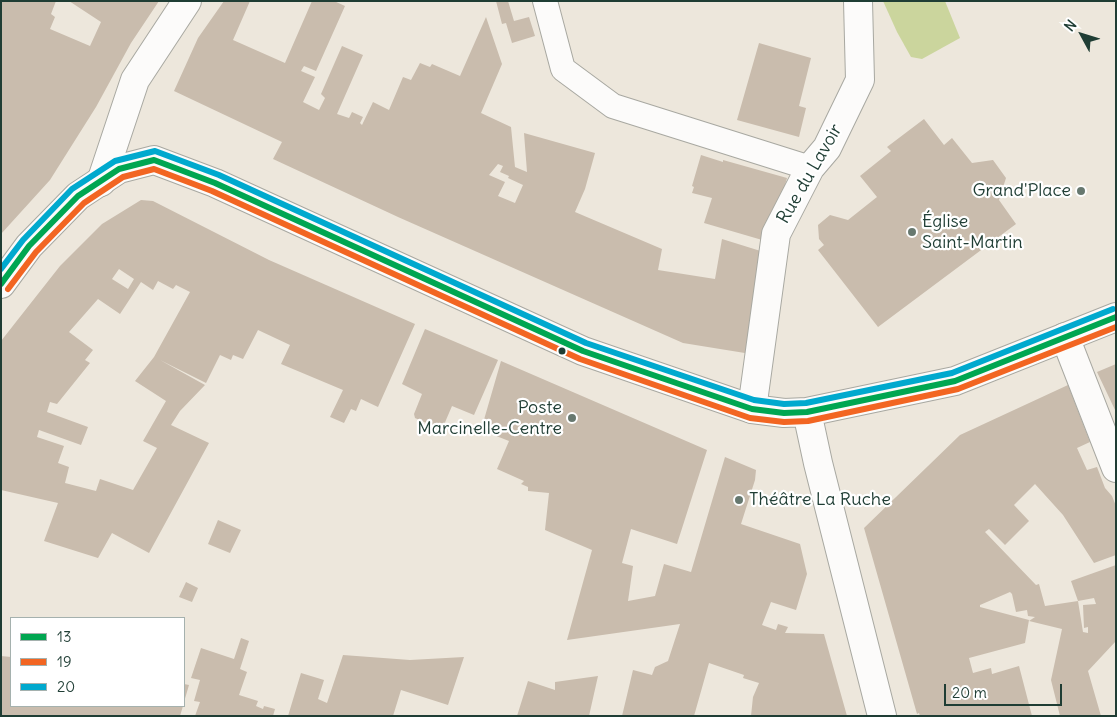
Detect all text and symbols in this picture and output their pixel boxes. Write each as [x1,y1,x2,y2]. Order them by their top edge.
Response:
north arrow [1057,10,1107,60]
text: N [1060,16,1080,35]
street label: Rue du Lavoir [773,120,847,228]
place label: Grand'Place [973,180,1071,202]
marker: Grand'Place [1075,185,1087,197]
place label: Église Saint-Martin [922,211,1023,253]
marker: Église Saint-Martin [906,226,918,238]
unlabelled marker [557,346,567,356]
place label: Poste Marcinelle-Centre [417,397,562,439]
marker: Poste Marcinelle-Centre [566,412,578,424]
place label: Théâtre La Ruche [749,489,891,511]
marker: Théâtre La Ruche [733,494,745,506]
legend [10,617,185,707]
text: 13 [57,627,71,646]
text: 19 [57,652,72,671]
scale bar [947,674,1064,706]
text: 20 [57,677,75,696]
text: 20 m [952,683,987,702]

